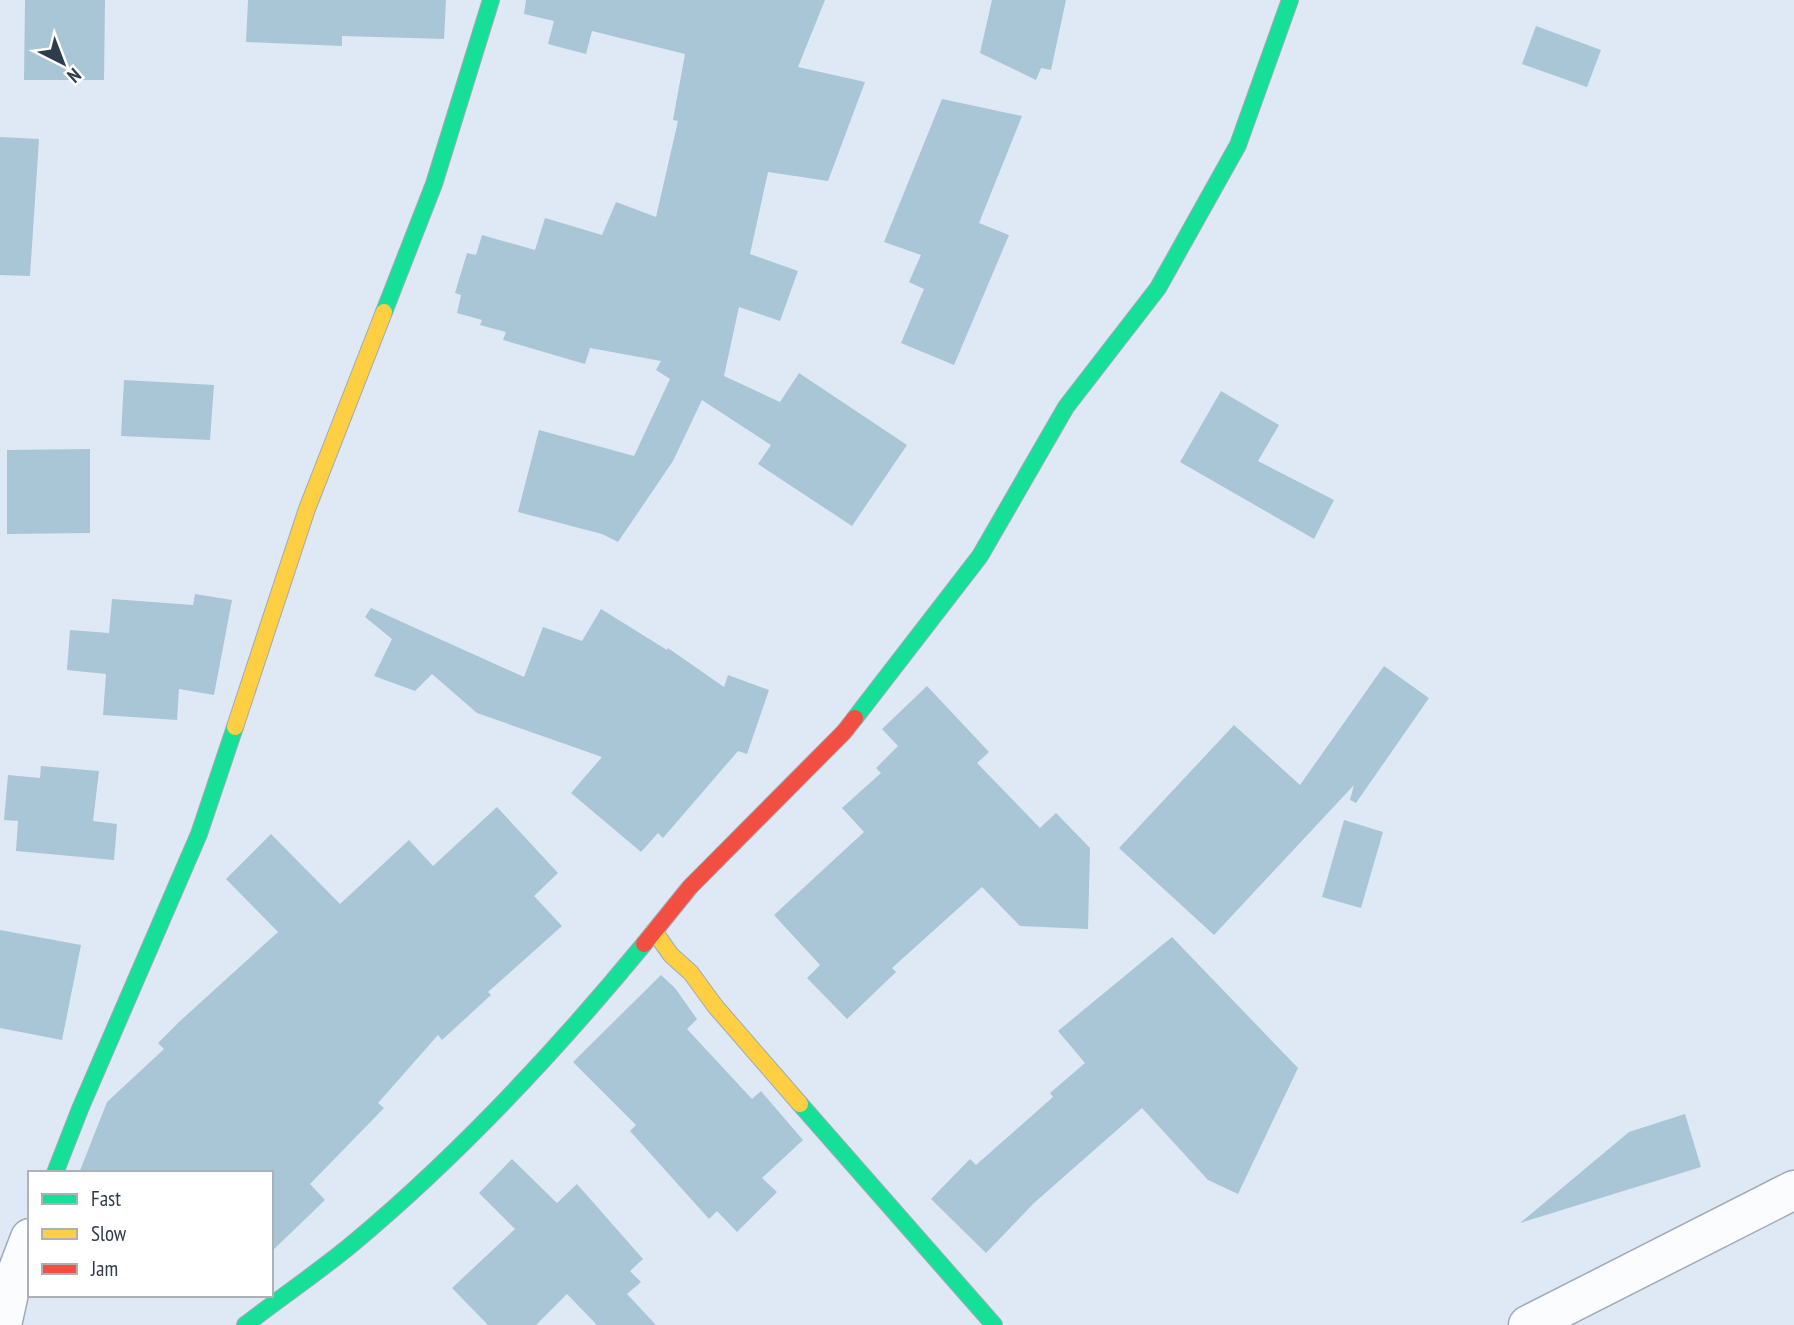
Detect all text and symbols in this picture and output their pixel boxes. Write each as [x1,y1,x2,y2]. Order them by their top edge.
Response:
north arrow [28,28,98,98]
text: N [63,63,86,88]
legend [28,1171,273,1297]
text: Fast [91,1185,121,1212]
text: Slow [91,1220,127,1247]
text: Jam [90,1255,118,1282]

